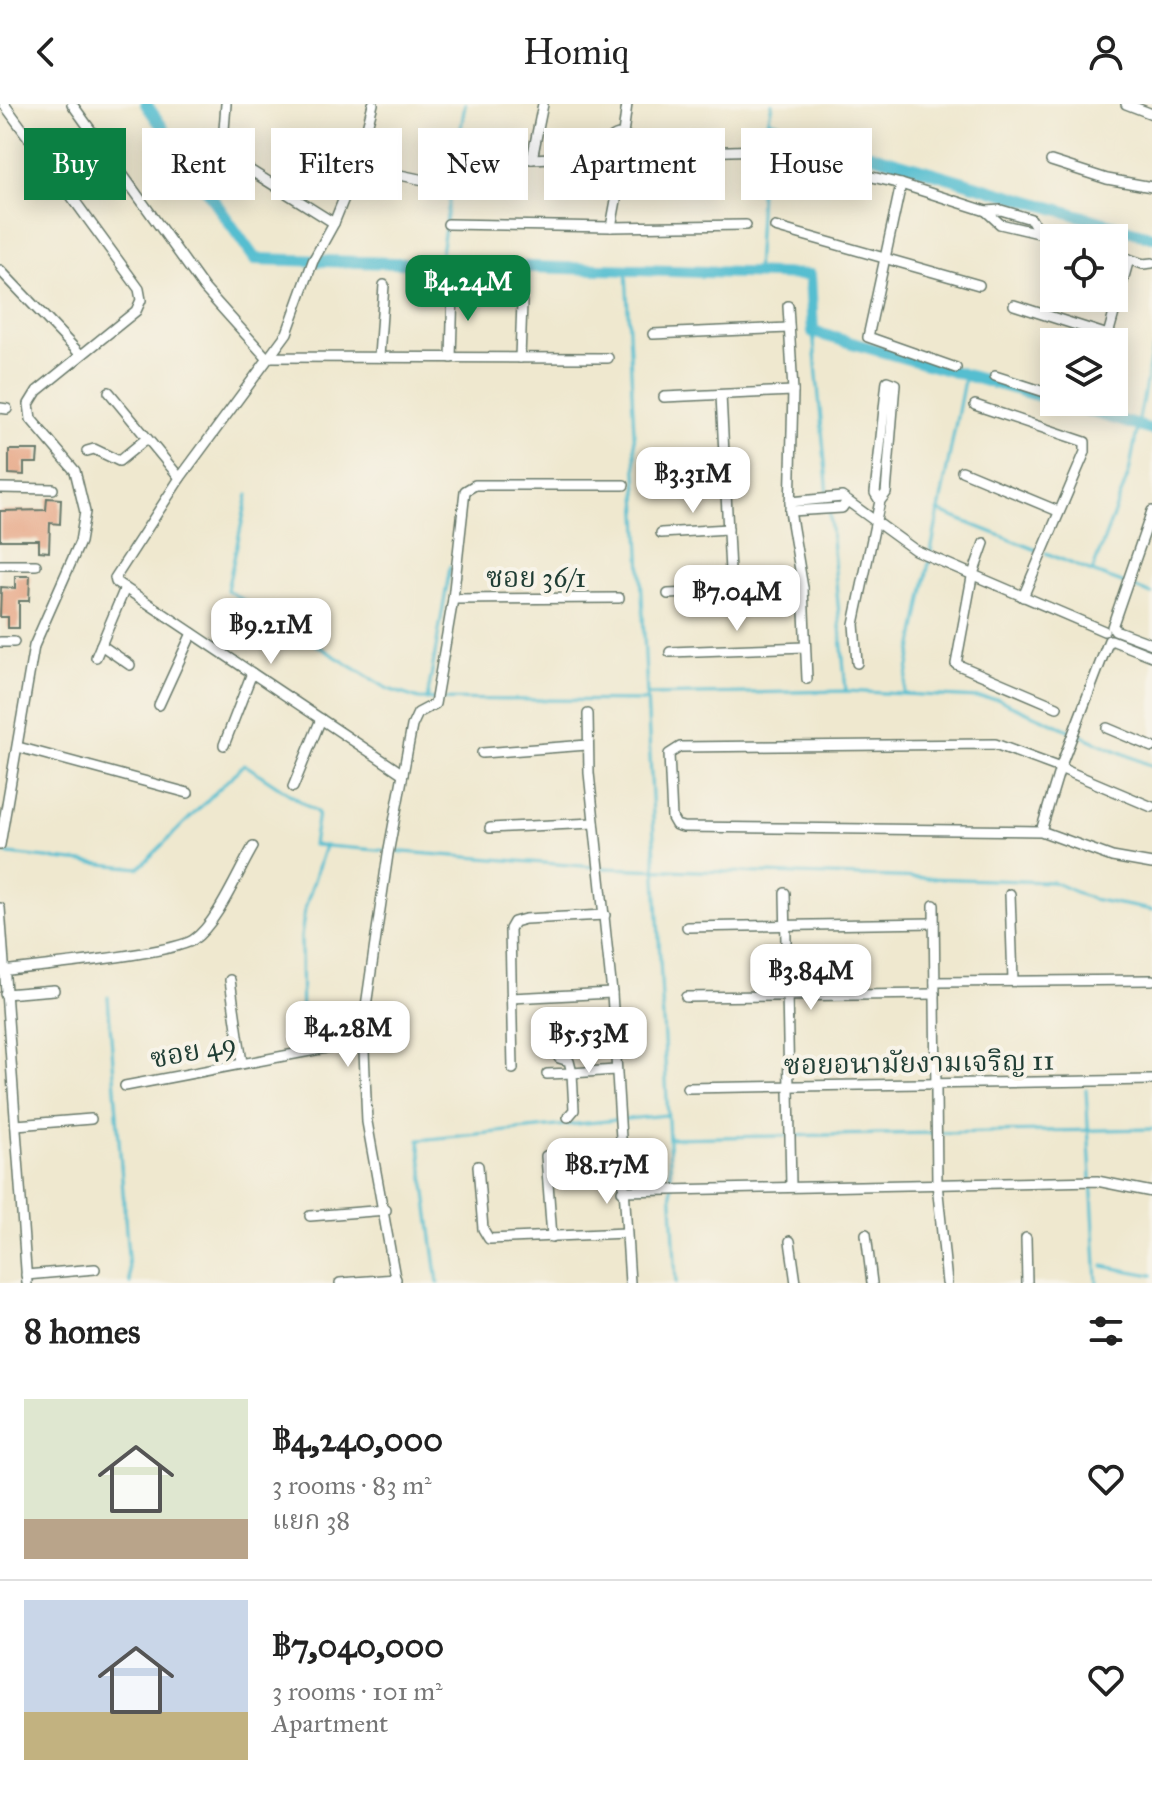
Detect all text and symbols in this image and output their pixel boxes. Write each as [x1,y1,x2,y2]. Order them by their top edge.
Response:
icon: back [24,30,68,74]
text: Homiq [523,30,629,74]
icon: person [1084,30,1128,74]
chip: Buy [24,128,126,200]
chip: Rent [142,128,255,200]
chip: Filters [271,128,402,200]
chip: New [418,128,528,200]
chip: Apartment [544,128,725,200]
chip: House [741,128,872,200]
map controls [1040,224,1128,416]
button: locate [1040,224,1128,312]
pin: ฿4.24M [403,255,533,323]
text: ฿4.24M [423,265,513,297]
button: layers [1040,328,1128,416]
pin: ฿3.31M [628,447,758,515]
text: ฿3.31M [654,457,732,489]
street label: ซอย 36/1 [486,560,586,595]
pin: ฿7.04M [672,565,802,633]
text: ฿7.04M [692,575,782,607]
pin: ฿9.21M [206,598,336,666]
text: ฿9.21M [229,608,313,640]
pin: ฿3.84M [746,944,876,1012]
text: ฿3.84M [768,954,854,986]
pin: ฿4.28M [283,1001,413,1069]
pin: ฿5.53M [524,1007,654,1075]
text: ฿4.28M [304,1011,392,1043]
text: ฿5.53M [549,1017,629,1049]
street label: ซอย 49 [147,1025,239,1076]
street label: ซอยอนามัยงามเจริญ 11 [783,1043,1055,1082]
pin: ฿8.17M [542,1138,672,1206]
text: ฿8.17M [565,1148,649,1180]
icon: filters [1084,1309,1128,1353]
text: 8 homes [24,1311,140,1352]
text: ฿4,240,000 [272,1419,443,1460]
icon: home [88,1431,184,1527]
icon: heart [1084,1457,1128,1501]
text: 3 rooms · 83 m² [272,1469,432,1501]
text: แยก 38 [272,1504,350,1536]
text: ฿7,040,000 [272,1625,444,1666]
icon: home [88,1632,184,1728]
icon: heart [1084,1658,1128,1702]
text: 3 rooms · 101 m² [272,1675,443,1707]
text: Apartment [272,1707,388,1739]

